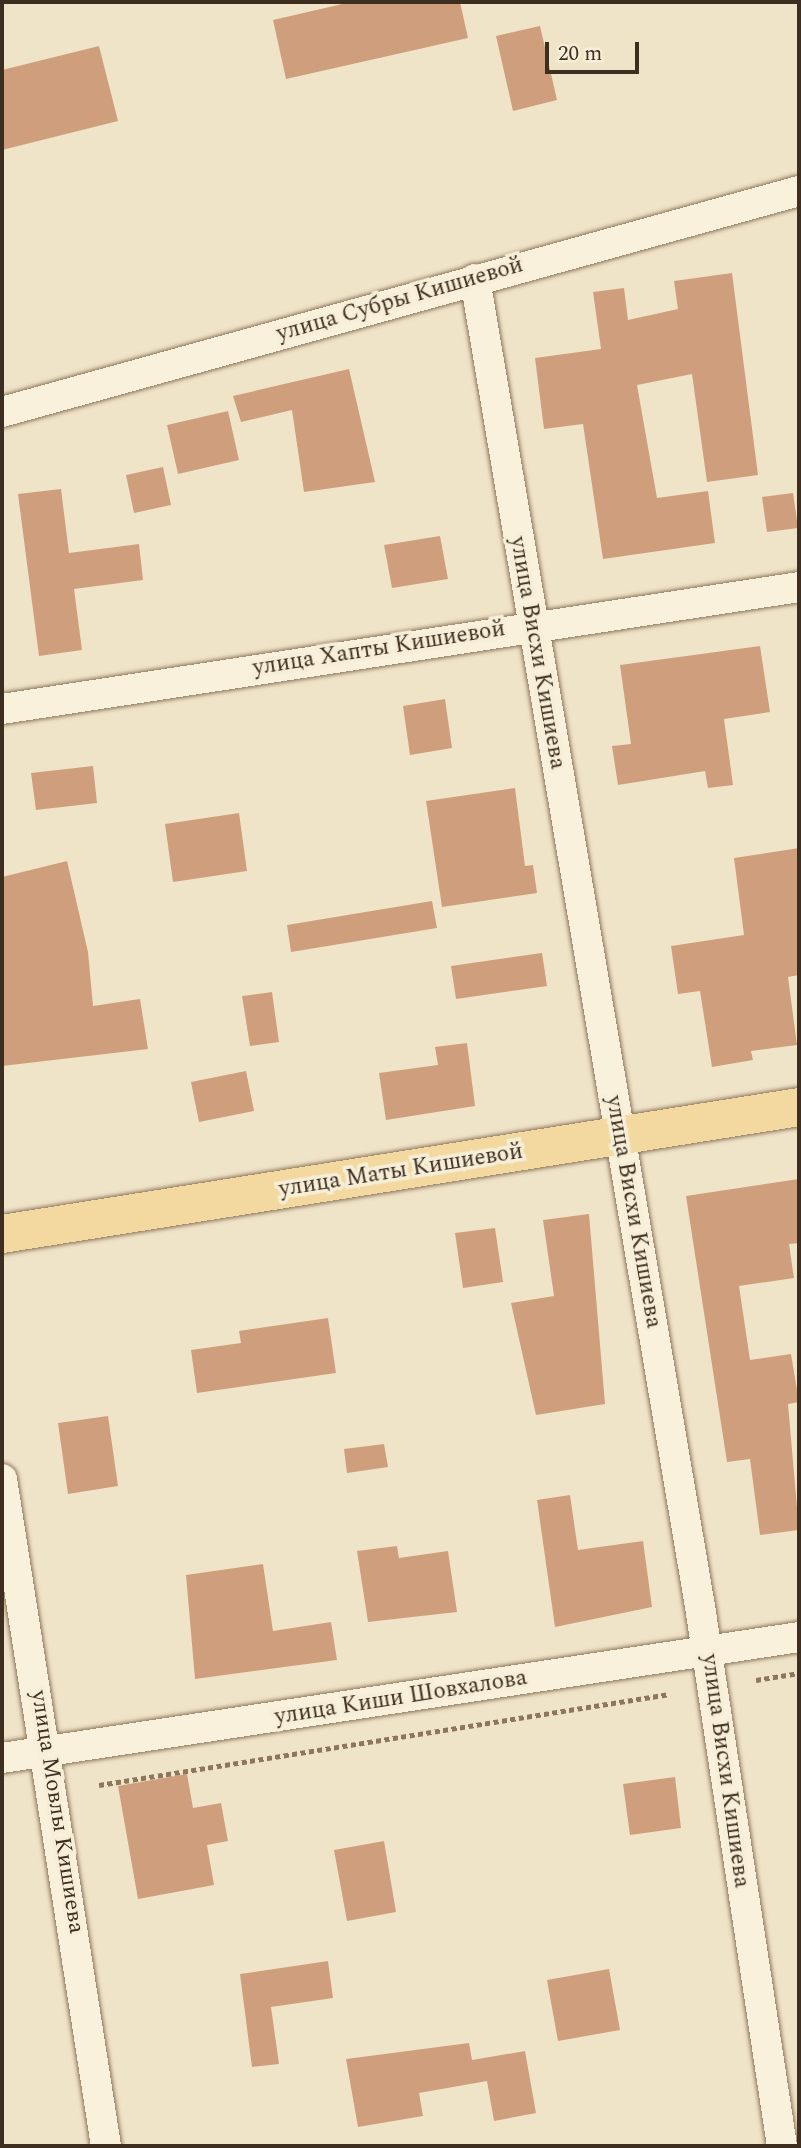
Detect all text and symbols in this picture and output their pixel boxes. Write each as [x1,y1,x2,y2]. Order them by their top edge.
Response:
scale bar [549,28,644,72]
text: 20 m [558,38,602,70]
street label: улица Субры Кишиевой [274,252,526,348]
street label: улица Висхи Кишиева [503,535,571,771]
street label: улица Хапты Кишиевой [251,615,507,683]
street label: улица Висхи Кишиева [599,1094,667,1330]
street label: улица Маты Кишиевой [277,1138,525,1204]
street label: улица Висхи Кишиева [695,1652,755,1890]
street label: улица Киши Шовхалова [273,1664,529,1732]
street label: улица Мовлы Кишиева [24,1688,90,1936]

